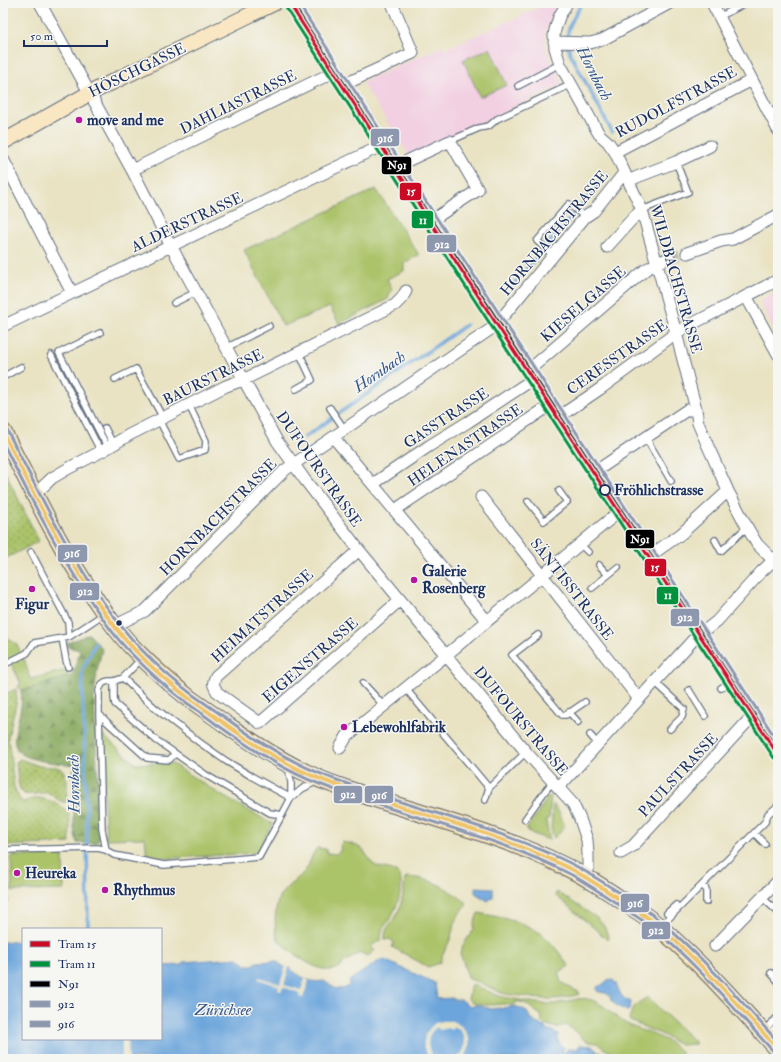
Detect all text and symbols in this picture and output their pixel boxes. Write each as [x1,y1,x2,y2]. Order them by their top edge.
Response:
scale bar [24,22,107,48]
text: 50 m [30,29,54,44]
street label: HÖSCHGASSE [85,38,189,102]
water label: Hornbach [571,42,616,104]
street label: RUDOLFSTRASSE [612,62,740,142]
street label: DAHLIASTRASSE [177,66,300,139]
place label: move and me [87,111,164,130]
marker: move and me [74,115,84,125]
line badge: 916 [370,128,400,147]
text: 916 [376,132,394,145]
line badge: N91 [381,156,412,175]
text: N91 [386,159,407,172]
street label: HORNBACHSTRASSE [496,167,613,300]
line badge: 15 [399,182,422,201]
text: 15 [407,185,416,198]
street label: ALDERSTRASSE [127,188,246,257]
street label: WILDBACHSTRASSE [645,202,706,356]
line badge: 11 [411,210,434,229]
text: 11 [419,214,427,227]
line badge: 912 [426,234,457,253]
text: 912 [433,238,450,251]
street label: KIESELGASSE [537,262,630,347]
street label: CERESSTRASSE [563,315,672,399]
street label: BAURSTRASSE [160,345,267,410]
water label: Hornbach [349,347,409,397]
street label: GASSTRASSE [400,384,493,453]
street label: HELENASTRASSE [404,400,527,491]
street label: DUFOURSTRASSE [272,408,366,531]
street label: HORNBACHSTRASSE [156,455,281,580]
place label: Fröhlichstrasse [614,481,704,500]
marker: Fröhlichstrasse [599,484,611,496]
line badge: N91 [625,529,655,549]
text: N91 [629,533,650,546]
street label: SÄNTISSTRASSE [526,534,618,644]
line badge: 916 [57,544,88,563]
text: 916 [63,547,81,560]
line badge: 15 [644,558,667,577]
text: 15 [651,561,660,574]
place label: Galerie Rosenberg [422,562,486,599]
street label: HEIMATSTRASSE [207,565,318,667]
marker: Galerie Rosenberg [409,575,419,585]
line badge: 912 [69,582,100,601]
marker: Figur [27,584,37,594]
text: 912 [76,585,93,598]
line badge: 11 [656,586,679,605]
text: 11 [664,589,672,602]
place label: Figur [15,595,49,615]
line badge: 912 [670,608,700,627]
text: 912 [676,611,693,624]
street label: EIGENSTRASSE [258,613,362,707]
unlabelled marker [114,618,124,628]
street label: DUFOURSTRASSE [469,663,572,780]
place label: Lebewohlfabrik [352,718,447,737]
marker: Lebewohlfabrik [339,722,349,732]
street label: PAULSTRASSE [635,729,722,821]
water label: Hornbach [63,754,85,815]
line badge: 912 [333,785,363,804]
line badge: 916 [364,785,394,804]
text: 912 [339,788,356,801]
text: 916 [370,789,388,802]
place label: Heureka [25,864,77,883]
marker: Heureka [12,868,22,878]
place label: Rhythmus [113,881,175,901]
marker: Rhythmus [100,885,110,895]
line badge: 916 [620,893,650,913]
text: 916 [626,897,644,910]
line badge: 912 [641,921,671,940]
text: 912 [647,924,664,937]
legend [22,928,162,1040]
text: Tram 15 [58,937,97,952]
text: Tram 11 [58,957,95,972]
text: N91 [58,977,79,992]
text: 912 [57,997,74,1012]
water label: Zürichsee [194,1000,252,1020]
text: 916 [57,1017,75,1032]

